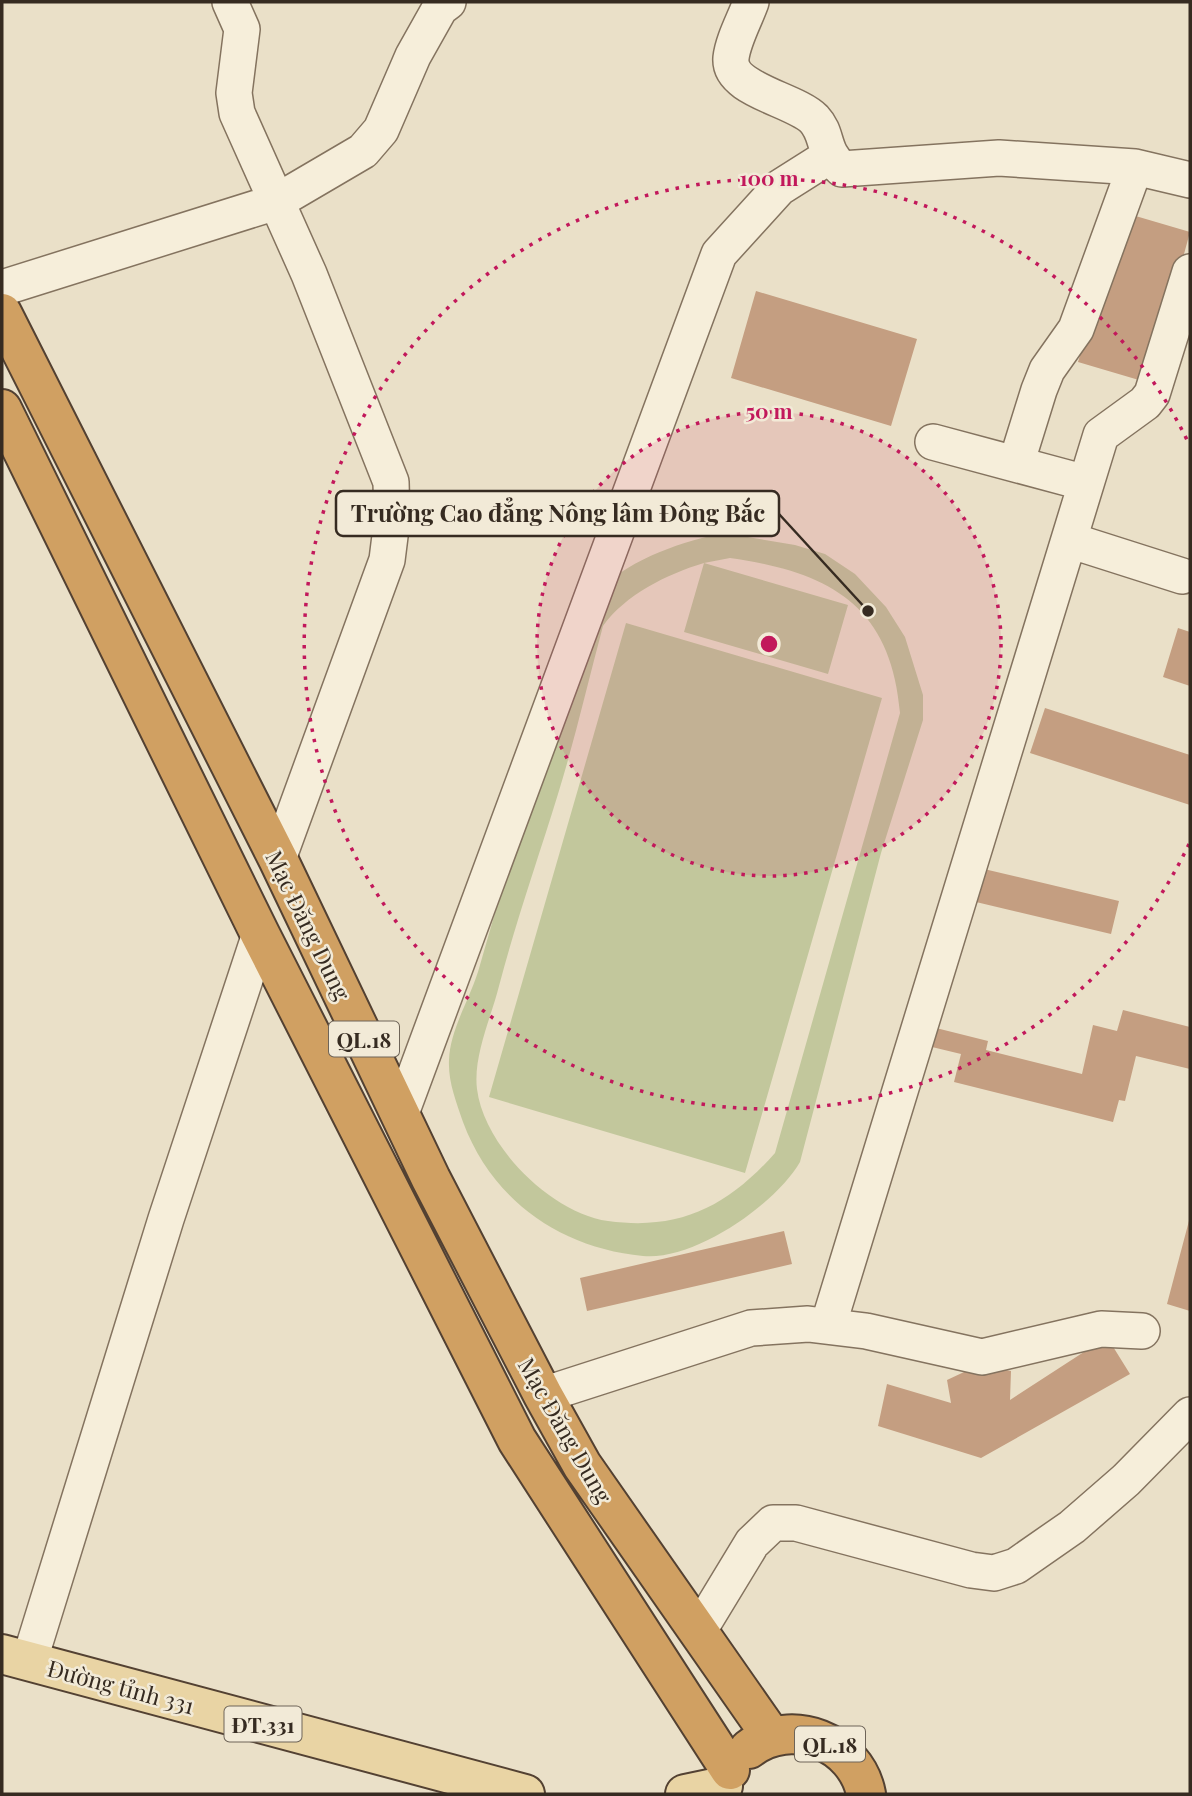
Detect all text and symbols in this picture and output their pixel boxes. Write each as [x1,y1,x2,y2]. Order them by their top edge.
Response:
text: 100 m [739,163,799,191]
text: 50 m [745,396,793,424]
callout: Trường Cao đẳng Nông lâm Đông Bắc [336,491,779,536]
text: Trường Cao đẳng Nông lâm Đông Bắc [351,496,765,528]
centre of rings [757,632,781,656]
street label: Mạc Đăng Dung [259,845,359,1005]
road number: QL.18 [329,1021,399,1056]
street label: Mạc Đăng Dung [512,1352,620,1508]
street label: Đường tỉnh 331 [44,1652,198,1721]
road number: ĐT.331 [224,1706,302,1742]
road number: QL.18 [795,1726,865,1762]

